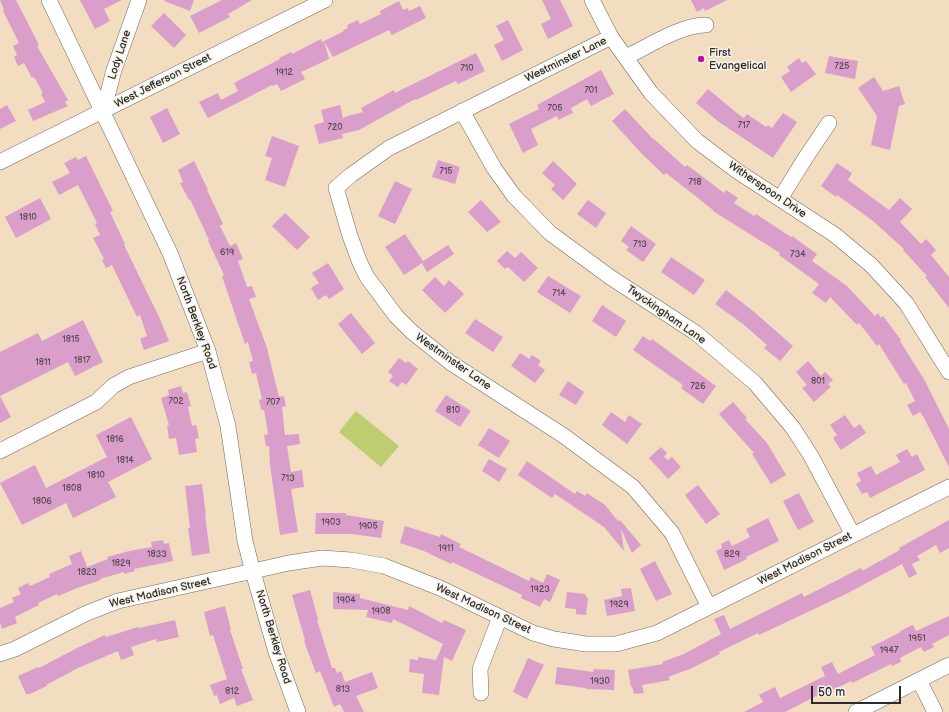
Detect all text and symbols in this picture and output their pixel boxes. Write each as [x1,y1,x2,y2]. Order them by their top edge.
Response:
street label: Lody Lane [106,29,134,81]
street label: Westminster Lane [523,34,609,86]
place label: First Evangelical [709,46,766,72]
street label: West Jefferson Street [112,51,214,111]
marker: First Evangelical [696,54,706,64]
house number: 725 [835,62,849,72]
house number: 710 [460,64,474,74]
house number: 1912 [275,68,293,78]
house number: 701 [584,86,598,96]
house number: 705 [548,104,562,114]
house number: 717 [738,121,750,131]
house number: 720 [327,123,343,133]
street label: Witherspoon Drive [725,159,809,221]
house number: 715 [439,167,453,177]
house number: 718 [688,178,702,188]
house number: 1810 [19,213,37,223]
house number: 713 [633,240,647,250]
house number: 619 [220,248,234,258]
house number: 734 [790,250,806,260]
street label: North Berkley Road [173,275,219,371]
street label: Twyckingham Lane [624,283,708,347]
house number: 714 [552,289,566,299]
street label: Westminster Lane [413,331,493,393]
house number: 1815 [62,335,80,345]
house number: 1817 [74,356,90,366]
house number: 1811 [35,358,51,368]
house number: 801 [811,377,825,387]
house number: 726 [690,382,706,392]
house number: 702 [168,397,184,407]
house number: 707 [266,398,280,408]
house number: 810 [446,406,460,416]
house number: 1816 [106,435,124,445]
house number: 1814 [116,456,134,466]
house number: 1810 [87,471,105,481]
house number: 713 [281,474,295,484]
house number: 1808 [62,484,82,494]
house number: 1806 [32,497,52,507]
house number: 1903 [321,518,341,528]
house number: 1905 [358,522,378,532]
street label: West Madison Street [756,530,854,588]
house number: 1911 [438,544,454,554]
house number: 1833 [147,550,167,560]
house number: 829 [724,550,740,560]
house number: 1829 [111,559,131,569]
house number: 1823 [77,568,97,578]
street label: West Madison Street [108,575,212,611]
street label: West Madison Street [433,581,533,637]
house number: 1923 [530,585,550,595]
street label: North Berkley Road [252,588,294,686]
house number: 1904 [336,596,356,606]
house number: 1929 [609,600,629,610]
house number: 1908 [371,607,391,617]
house number: 1951 [908,634,926,644]
house number: 1947 [880,646,898,656]
house number: 1930 [590,677,610,687]
scale bar [813,678,903,704]
house number: 813 [336,685,350,695]
text: 50 m [818,685,845,700]
house number: 812 [225,687,239,697]

